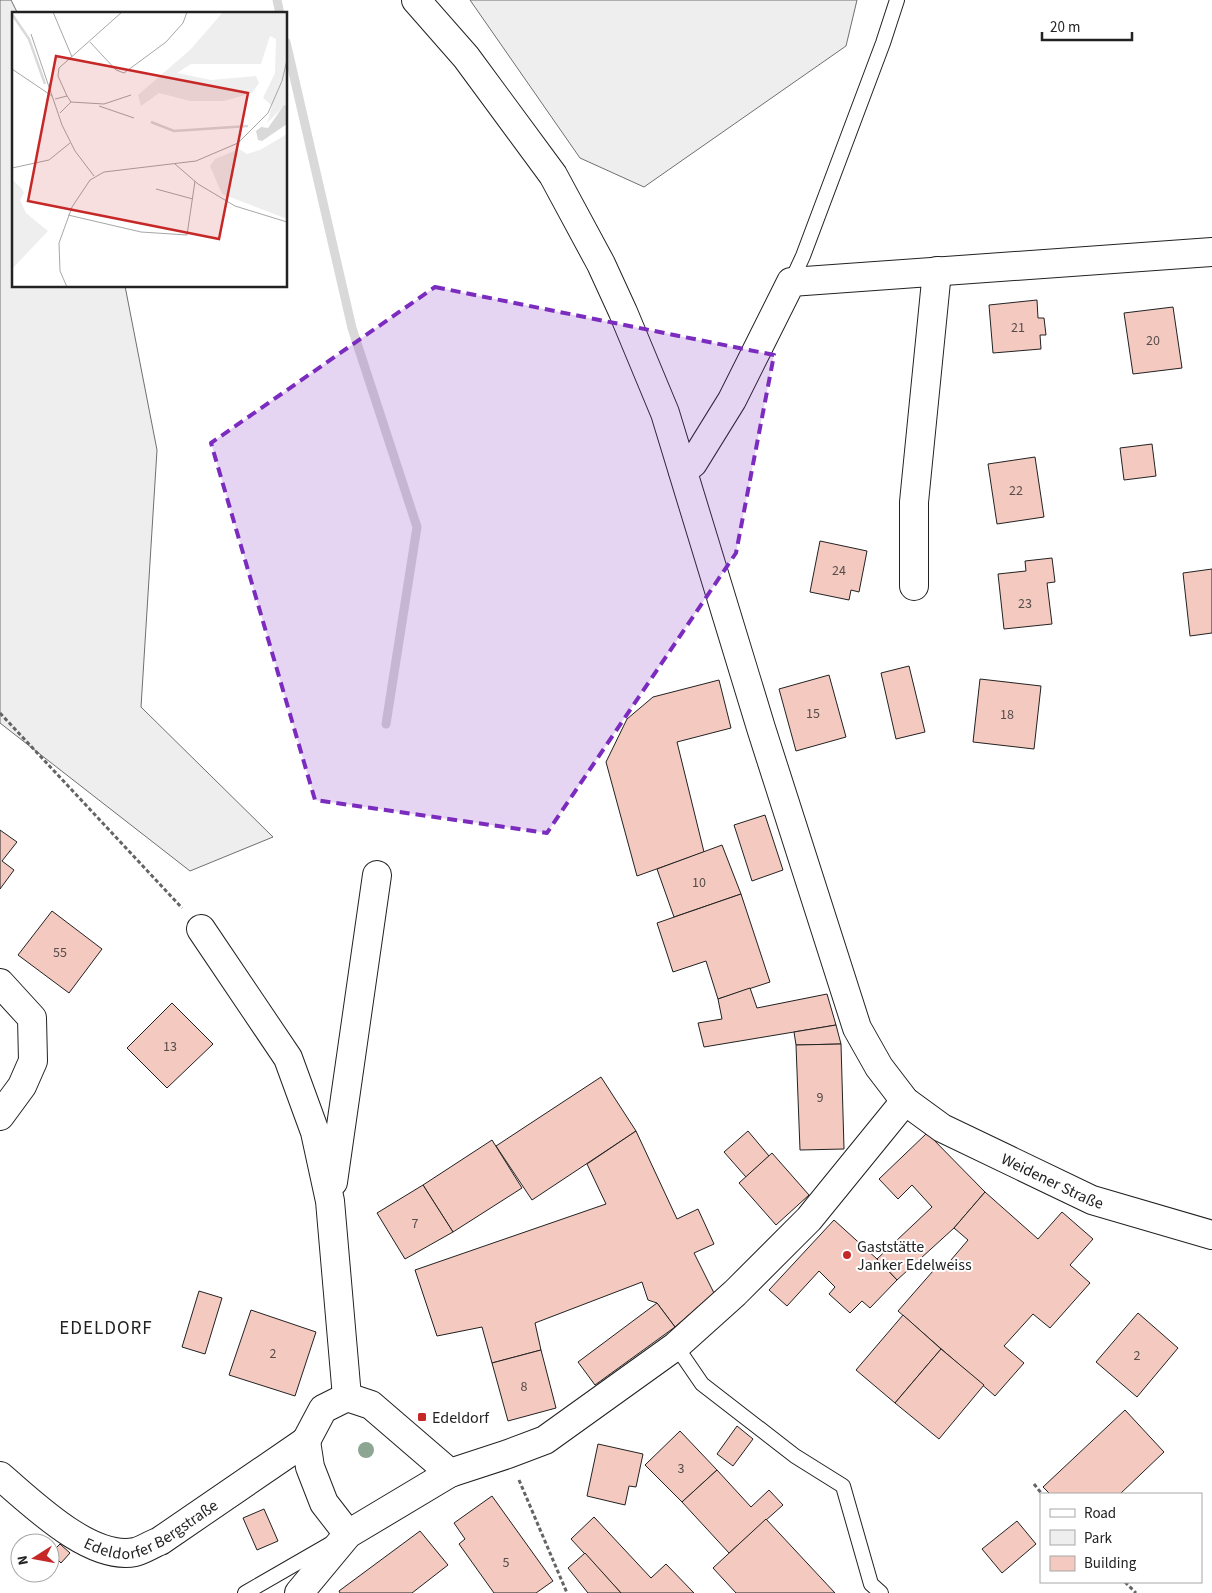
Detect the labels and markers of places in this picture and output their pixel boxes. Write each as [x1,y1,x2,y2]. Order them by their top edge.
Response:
place label: Gaststätte Janker Edelweiss [857,1236,972,1276]
marker: Gaststätte Janker Edelweiss [841,1249,853,1261]
place label: Edeldorf [432,1407,490,1429]
marker: Edeldorf [416,1411,428,1423]

